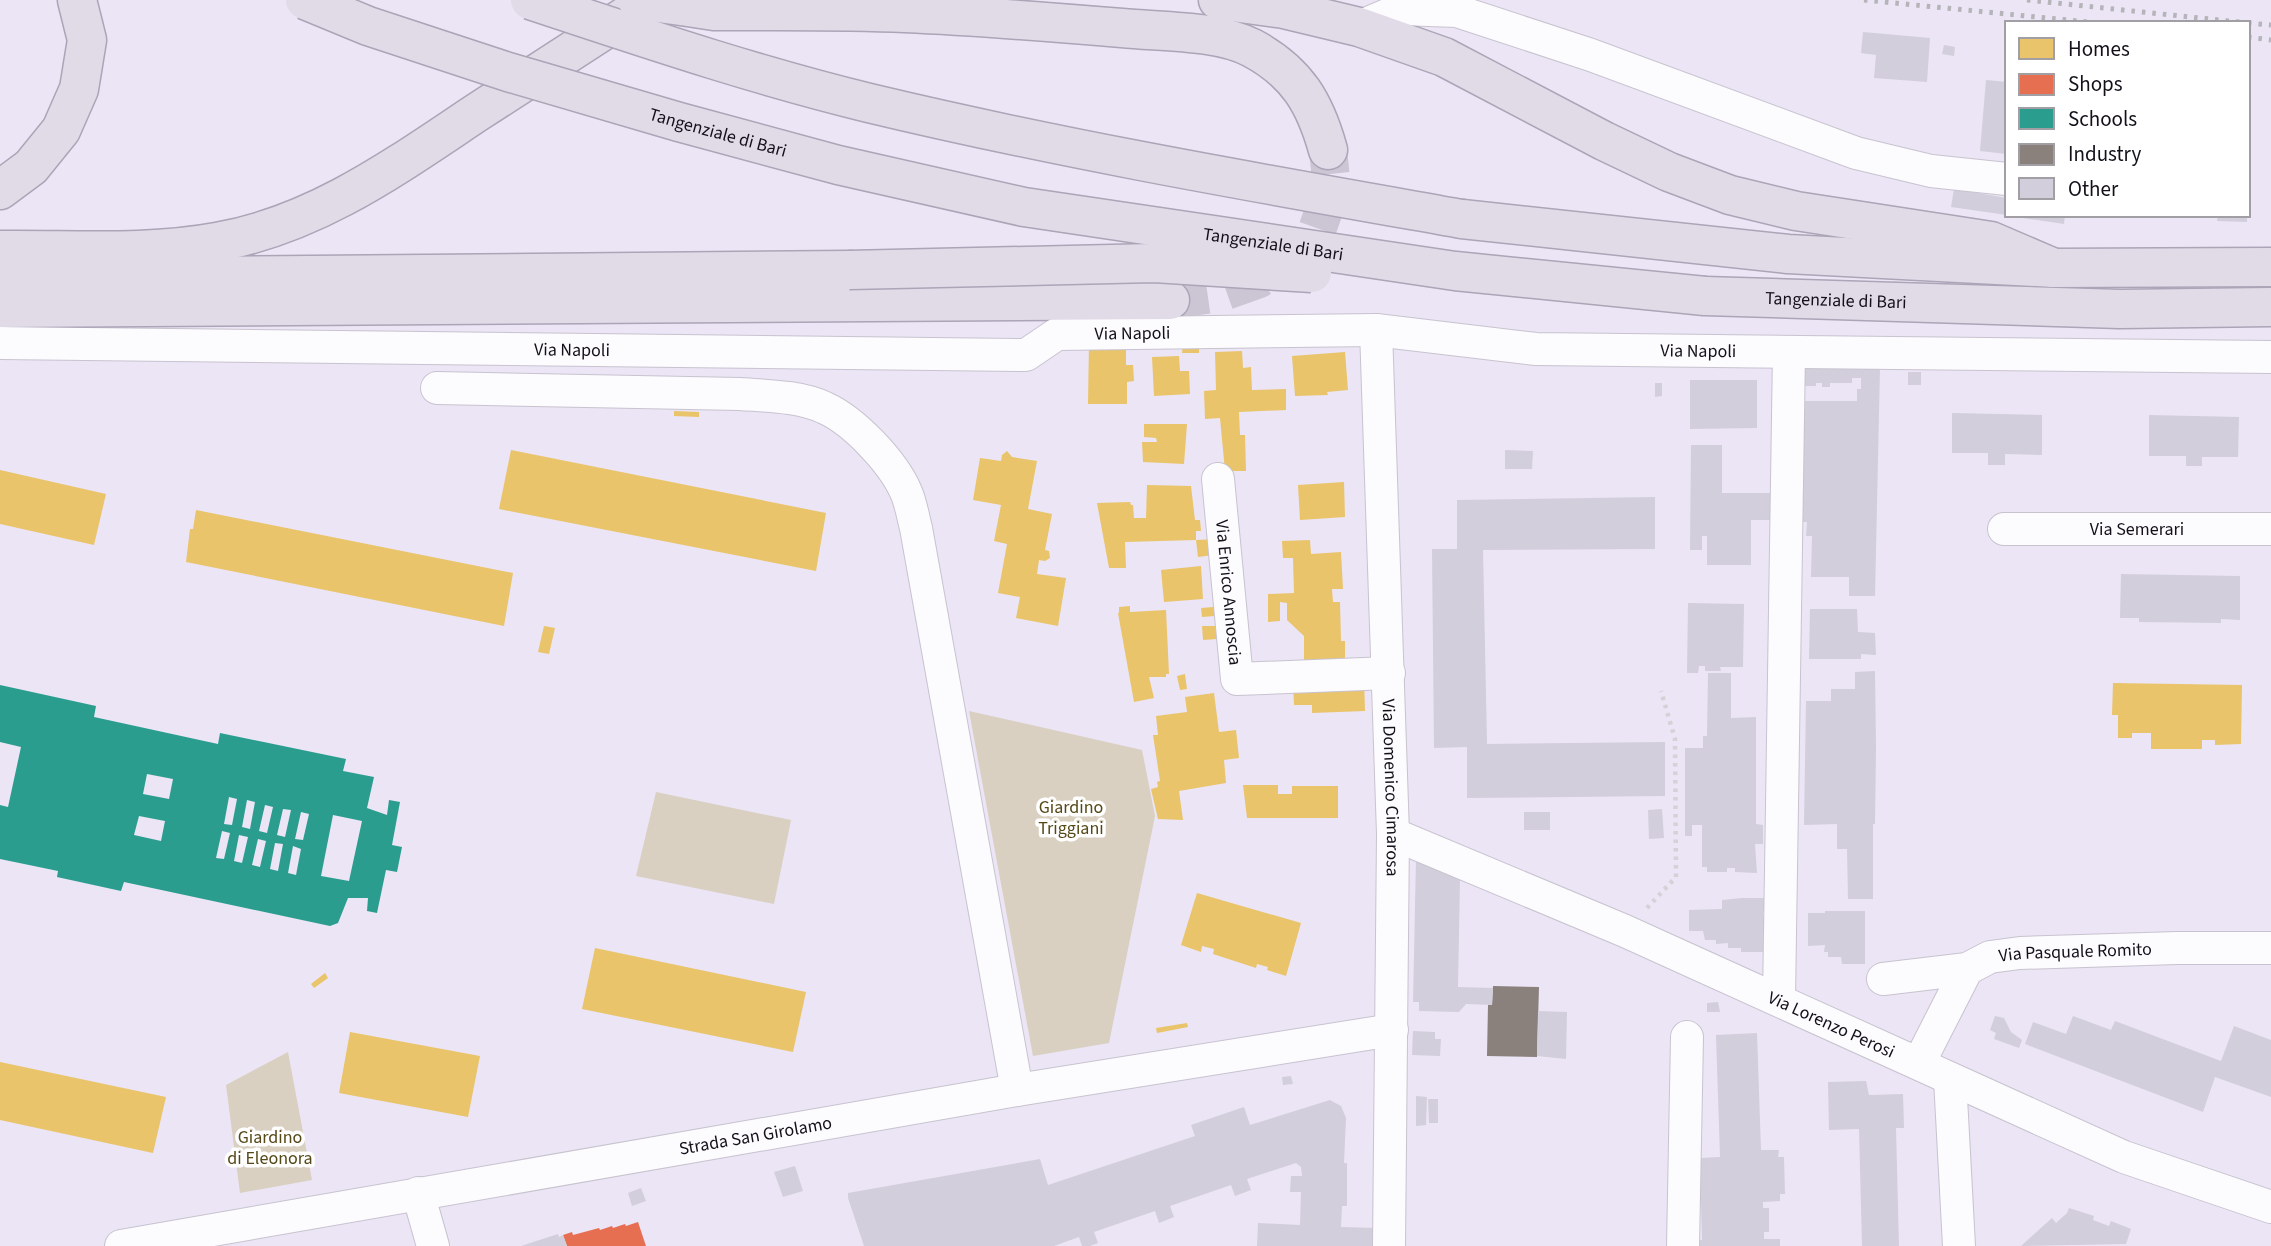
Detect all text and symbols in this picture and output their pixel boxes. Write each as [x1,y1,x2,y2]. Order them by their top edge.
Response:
legend [2005,21,2250,217]
text: Homes [2068,34,2130,64]
text: Shops [2068,69,2123,99]
street label: Tangenziale di Bari [646,102,789,164]
text: Schools [2068,104,2137,134]
text: Industry [2068,139,2141,169]
text: Other [2068,174,2119,204]
street label: Tangenziale di Bari [1201,222,1345,267]
street label: Tangenziale di Bari [1765,286,1907,315]
street label: Via Napoli [1094,321,1171,347]
street label: Via Napoli [534,337,610,363]
street label: Via Napoli [1660,338,1736,364]
street label: Via Semerari [2090,517,2184,542]
street label: Via Enrico Annoscia [1209,519,1248,666]
street label: Via Domenico Cimarosa [1375,698,1405,877]
park label: Giardino Triggiani [1038,795,1104,841]
street label: Via Pasquale Romito [1997,937,2152,969]
street label: Via Lorenzo Perosi [1764,985,1899,1065]
street label: Strada San Girolamo [677,1110,834,1162]
park label: Giardino di Eleonora [227,1125,313,1171]

